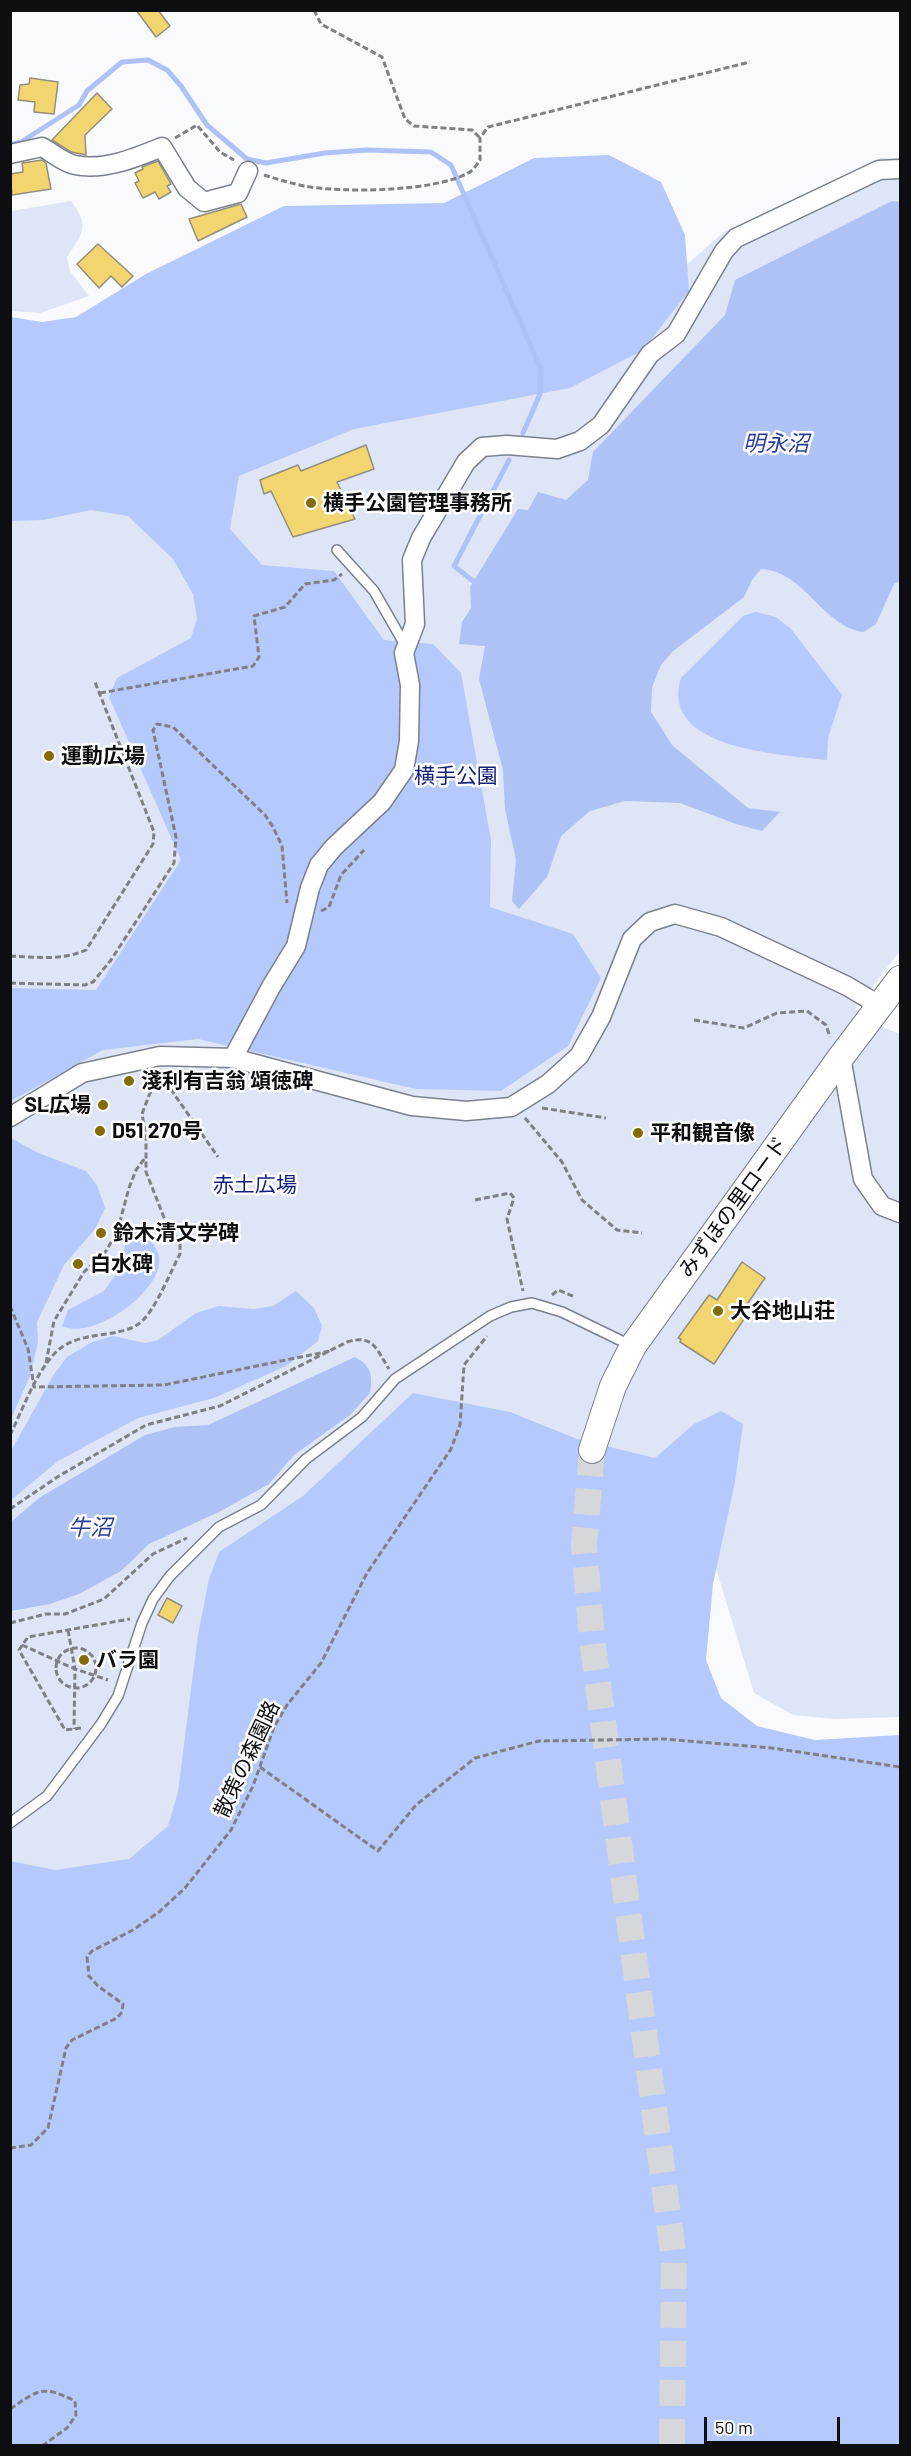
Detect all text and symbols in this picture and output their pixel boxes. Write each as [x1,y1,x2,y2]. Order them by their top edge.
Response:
water label: 明永沼 [743,431,809,457]
place label: 横手公園管理事務所 [323,490,512,516]
marker: 横手公園管理事務所 [304,496,318,510]
place label: 運動広場 [61,743,145,769]
marker: 運動広場 [42,749,56,763]
park label: 横手公園 [414,763,498,789]
place label: 淺利有吉翁 頌徳碑 [141,1068,313,1094]
marker: 淺利有吉翁 頌徳碑 [122,1074,136,1088]
place label: SL広場 [24,1092,91,1118]
marker: SL広場 [96,1098,110,1112]
place label: D51 270号 [112,1118,203,1144]
place label: 平和観音像 [650,1120,755,1146]
marker: D51 270号 [93,1124,107,1138]
marker: 平和観音像 [631,1126,645,1140]
street label: みずほの里ロード [673,1132,793,1282]
park label: 赤土広場 [213,1172,297,1198]
place label: 鈴木清文学碑 [113,1220,239,1246]
marker: 鈴木清文学碑 [94,1226,108,1240]
place label: 白水碑 [90,1251,153,1277]
marker: 白水碑 [71,1257,85,1271]
place label: 大谷地山荘 [730,1298,835,1324]
marker: 大谷地山荘 [711,1304,725,1318]
water label: 牛沼 [68,1515,112,1541]
place label: バラ園 [96,1647,159,1673]
marker: バラ園 [77,1653,91,1667]
street label: 散策の森園路 [209,1697,285,1821]
scale bar [707,2405,844,2443]
text: 50 m [715,2416,753,2438]

